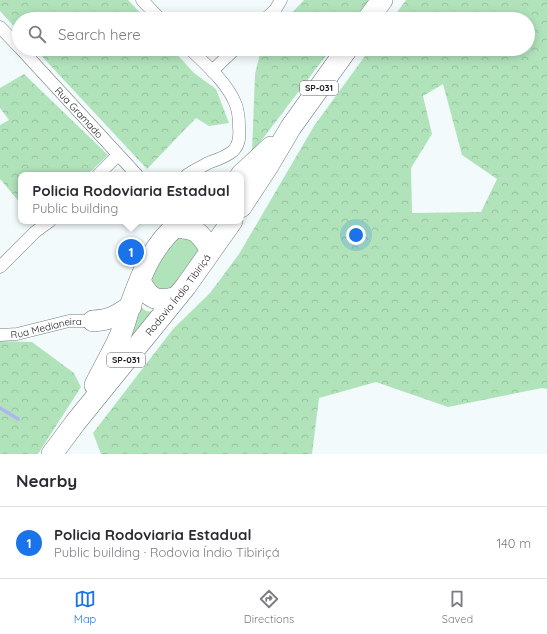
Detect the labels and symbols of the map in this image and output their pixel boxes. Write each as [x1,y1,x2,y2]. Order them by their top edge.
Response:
road number: SP-031 [300,81,338,95]
street label: Rua Gramado [52,84,106,141]
your location [346,225,366,245]
pin: 1 [118,237,144,267]
street label: Rodovia Índio Tibiriçá [142,251,214,338]
street label: Rua Medianeira [10,315,82,341]
road number: SP-031 [107,353,145,367]

